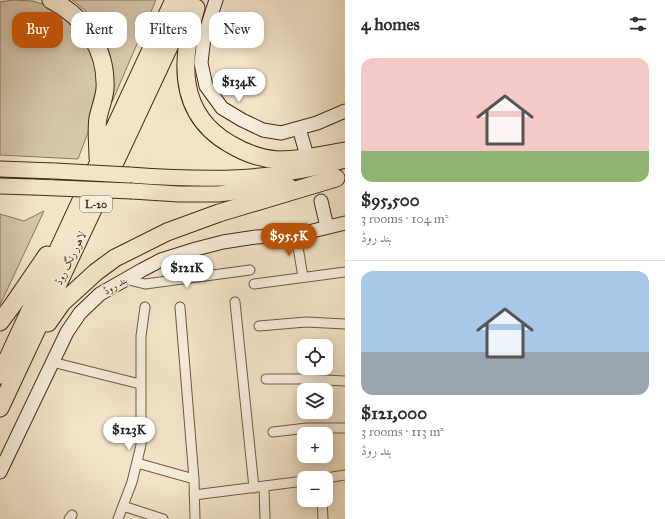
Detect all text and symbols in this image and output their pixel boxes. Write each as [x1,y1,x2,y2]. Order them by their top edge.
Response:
chip: Buy [12,12,63,48]
chip: Rent [71,12,127,48]
chip: Filters [135,12,201,48]
chip: New [209,12,264,48]
icon: filters [627,13,649,35]
text: 4 homes [361,14,420,35]
pin: $134K [211,69,267,103]
text: $134K [222,74,256,90]
icon: home [469,84,541,156]
text: $95,500 [361,190,420,211]
road number: L-20 [80,196,112,212]
text: 3 rooms · 104 m² [361,211,449,227]
pin: $95.5K [256,223,322,257]
text: $95.5K [270,228,308,244]
street label: لاہور رنگ روڈ [51,229,89,287]
text: بند روڈ [361,230,392,246]
pin: $121K [159,255,215,289]
text: $121K [170,260,204,276]
street label: بند روڈ [101,273,130,298]
icon: home [469,297,541,369]
map controls [297,339,333,507]
button: locate [297,339,333,375]
button: layers [297,383,333,419]
text: $121,000 [361,403,427,424]
pin: $123K [101,417,157,451]
text: $123K [112,422,146,438]
text: 3 rooms · 113 m² [361,424,444,440]
button: + [297,427,333,463]
text: بند روڈ [361,443,392,459]
button: − [297,471,333,507]

